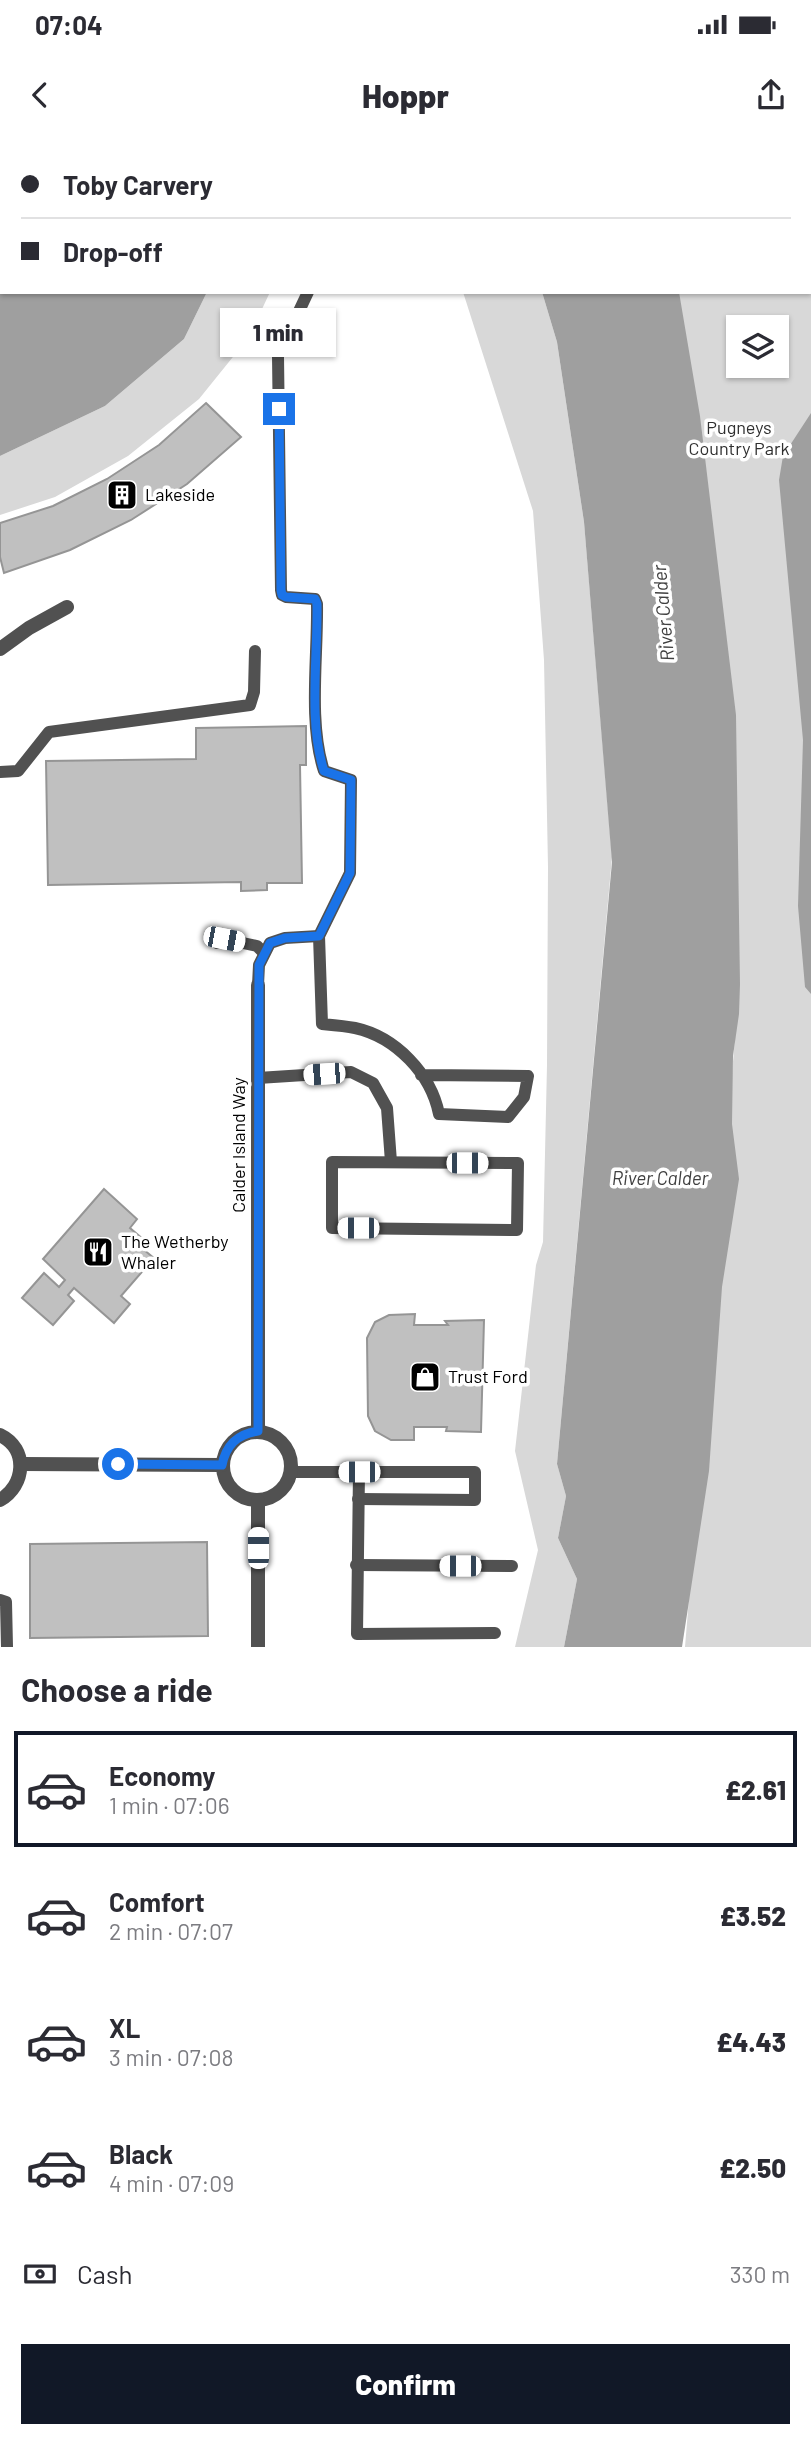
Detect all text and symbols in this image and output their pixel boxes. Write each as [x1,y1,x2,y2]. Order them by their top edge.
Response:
text: 07:04 [35,9,103,40]
icon: back [21,76,59,114]
text: Hoppr [362,76,449,114]
icon: share [752,76,790,114]
text: Toby Carvery [63,169,213,200]
text: Drop-off [63,236,163,267]
callout: 1 min [221,308,337,356]
map controls [726,315,789,378]
button: layers [726,315,789,378]
text: 1 min [253,318,303,346]
route end [263,393,295,425]
park label: Pugneys Country Park [689,416,789,459]
building icon: Lakeside [105,478,139,512]
place label: Lakeside [145,483,215,505]
water label: River Calder [647,563,678,662]
car [202,925,247,953]
car [303,1062,346,1086]
street label: Calder Island Way [227,1077,249,1213]
car [447,1153,489,1174]
water label: River Calder [612,1166,710,1189]
car [338,1218,380,1239]
place label: The Wetherby Whaler [121,1230,229,1273]
restaurant icon: The Wetherby Whaler [81,1235,115,1269]
shop icon: Trust Ford [408,1360,442,1394]
place label: Trust Ford [448,1365,528,1387]
route start [102,1448,134,1480]
car [339,1462,381,1483]
car [248,1527,269,1569]
car [440,1556,482,1577]
text: Choose a ride [21,1670,213,1708]
icon: car [25,1758,88,1821]
text: Economy [109,1760,215,1791]
text: £2.61 [725,1774,786,1805]
text: 1 min · 07:06 [109,1791,229,1819]
icon: car [25,1884,88,1947]
text: Comfort [109,1886,205,1917]
text: £3.52 [720,1900,786,1931]
text: 2 min · 07:07 [109,1917,233,1945]
icon: car [25,2010,88,2073]
text: XL [109,2012,140,2043]
text: £4.43 [716,2026,786,2057]
text: 3 min · 07:08 [109,2043,233,2071]
icon: car [25,2136,88,2199]
text: Black [109,2138,173,2169]
text: £2.50 [719,2152,786,2183]
text: 4 min · 07:09 [109,2169,234,2197]
icon: cash [21,2255,59,2293]
text: Cash [77,2258,132,2289]
text: 330 m [730,2260,790,2288]
button: Confirm [21,2344,790,2424]

